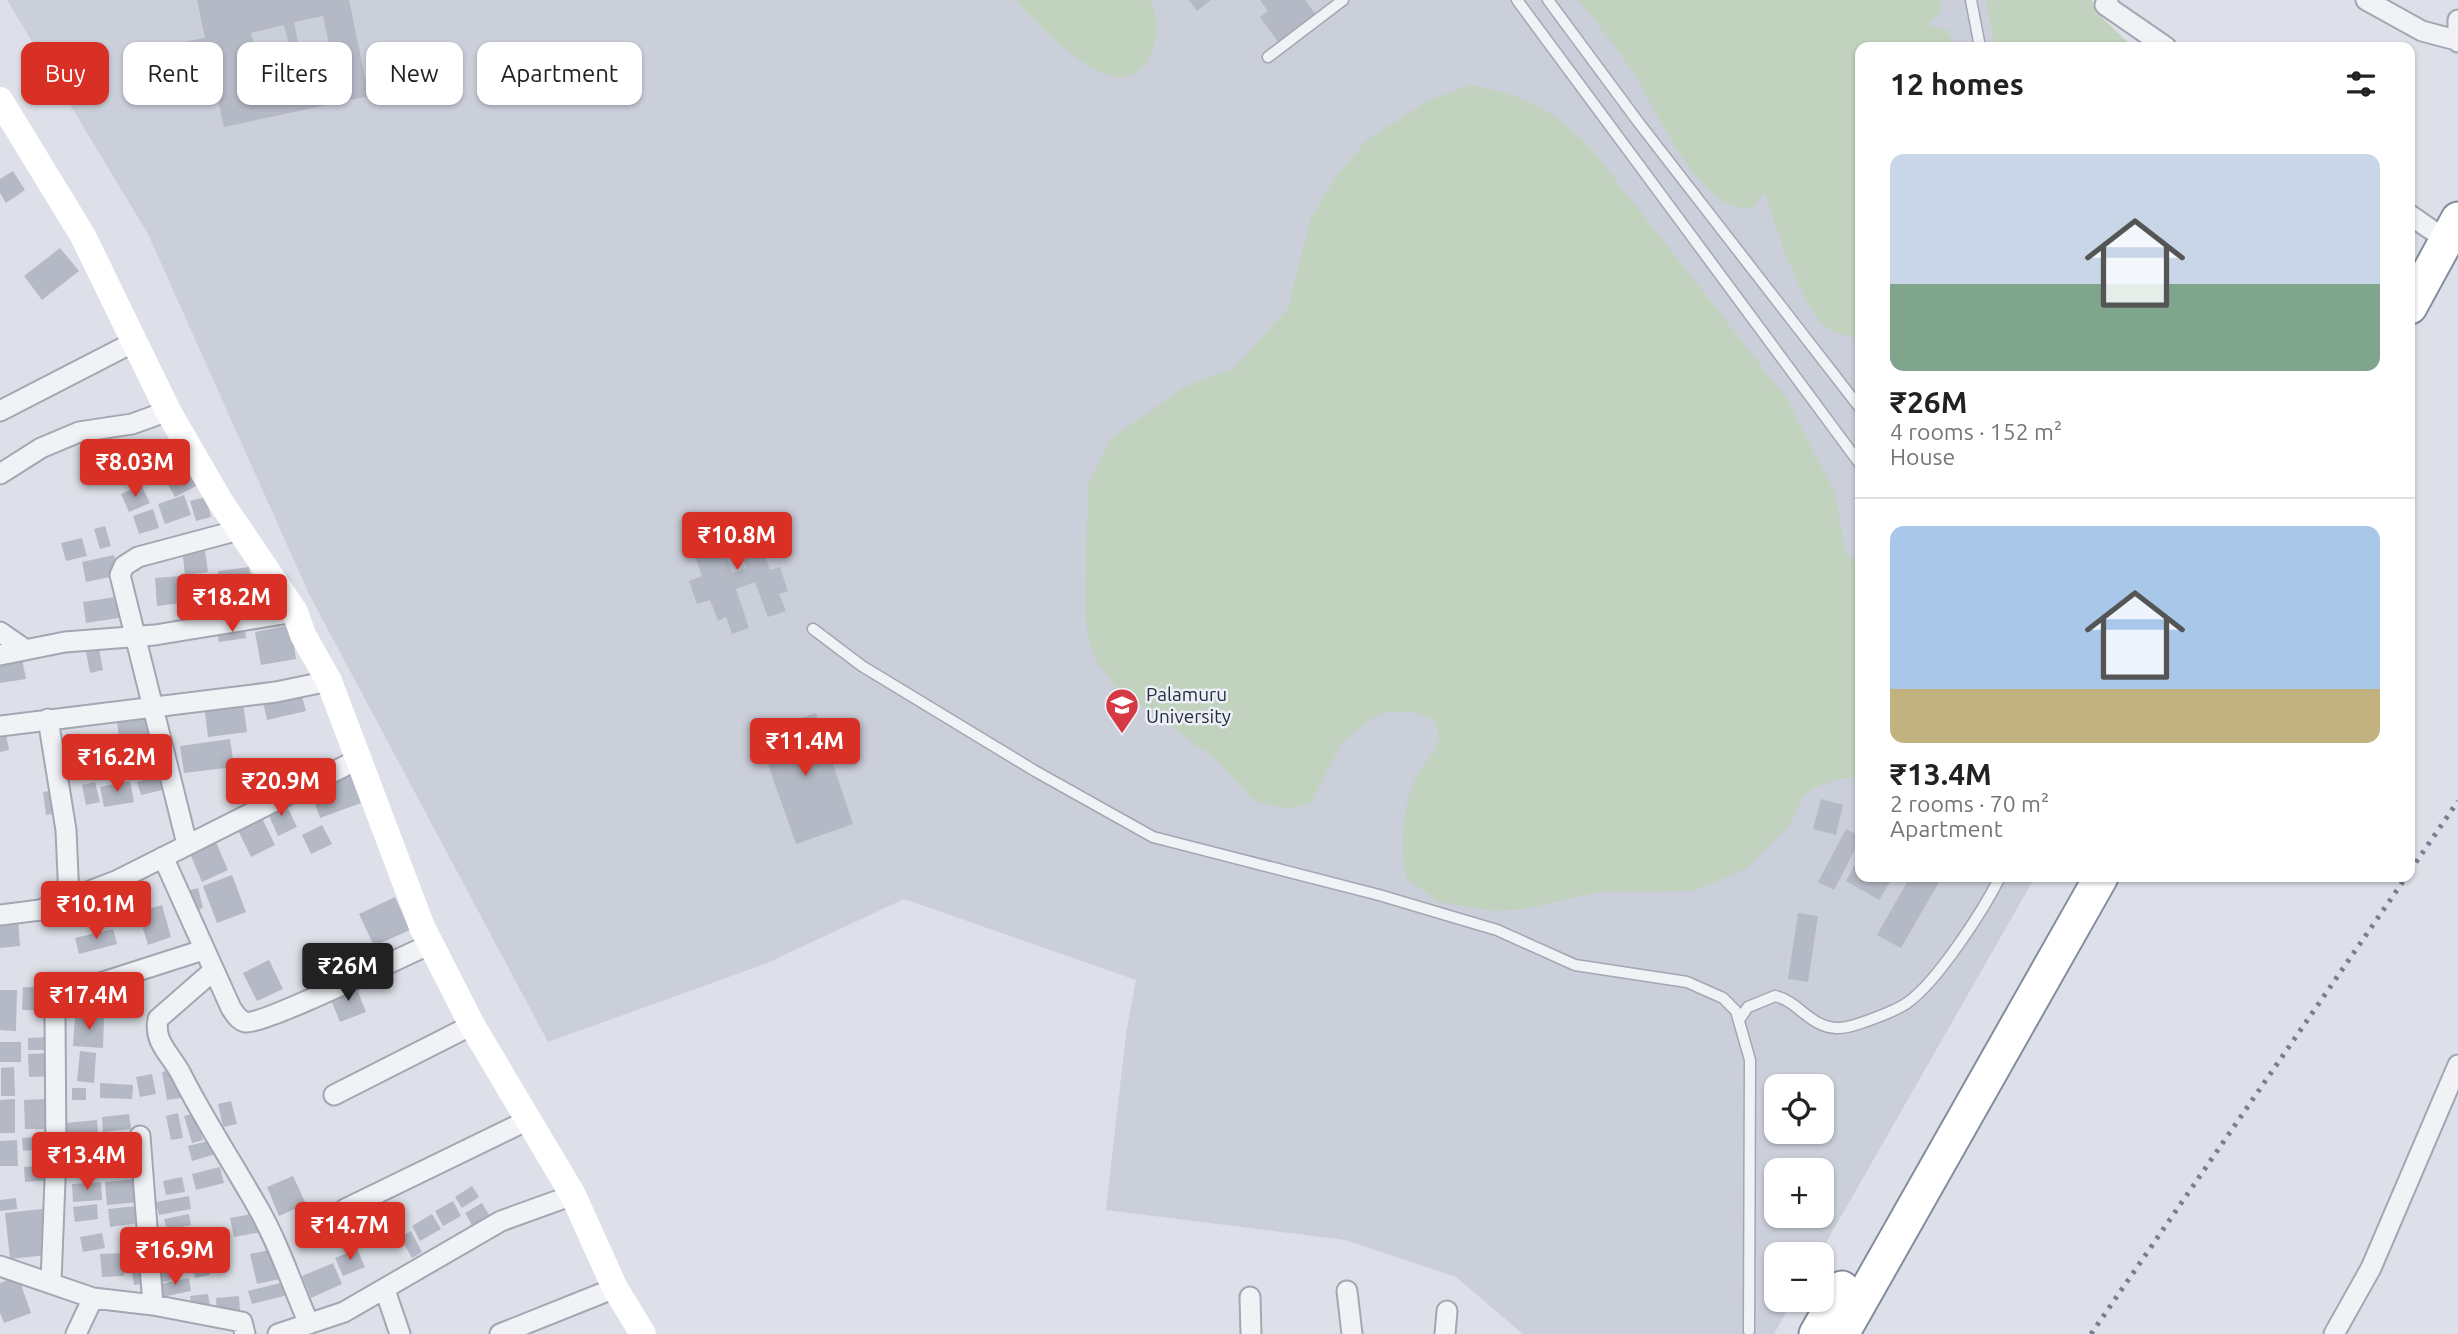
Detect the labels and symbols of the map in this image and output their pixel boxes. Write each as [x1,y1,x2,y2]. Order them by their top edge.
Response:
pin: ₹8.03M [78,440,192,499]
pin: ₹10.8M [680,512,794,572]
pin: ₹18.2M [175,574,289,634]
place label: Palamuru University [1146,683,1231,727]
school or university icon: Palamuru University [1103,686,1141,735]
pin: ₹11.4M [748,718,862,778]
pin: ₹16.2M [60,734,174,794]
pin: ₹20.9M [224,758,338,818]
pin: ₹10.1M [39,881,153,941]
pin: ₹26M [307,944,389,1003]
pin: ₹17.4M [32,972,146,1032]
pin: ₹13.4M [30,1132,144,1192]
pin: ₹14.7M [293,1202,407,1262]
pin: ₹16.9M [118,1228,232,1287]

